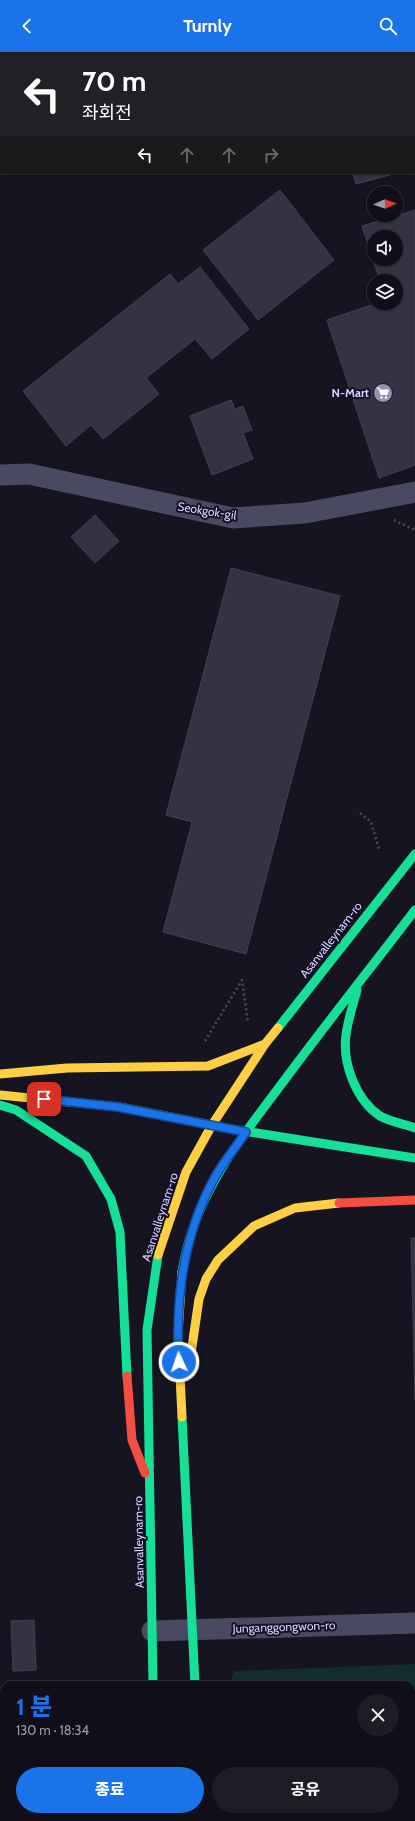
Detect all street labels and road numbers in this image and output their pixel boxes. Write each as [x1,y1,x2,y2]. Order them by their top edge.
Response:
street label: Seokgok-gil [177,498,238,523]
street label: Asanvalleynam-ro [296,898,365,981]
street label: Asanvalleynam-ro [138,1170,181,1263]
street label: Asanvalleynam-ro [130,1495,147,1588]
street label: Junganggongwon-ro [231,1617,336,1636]

